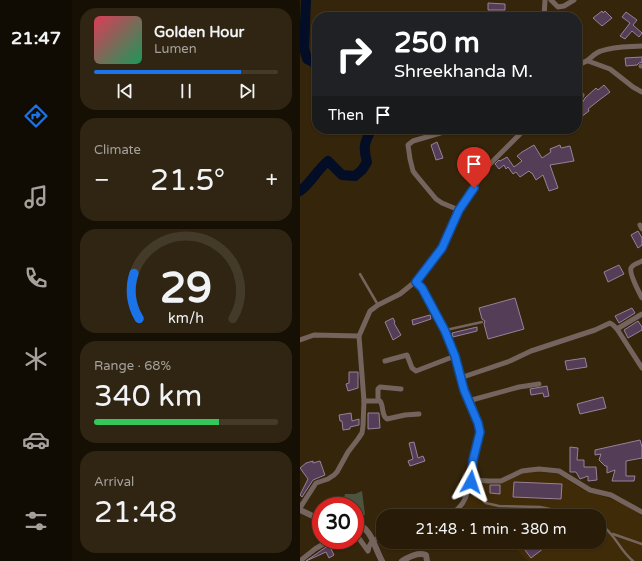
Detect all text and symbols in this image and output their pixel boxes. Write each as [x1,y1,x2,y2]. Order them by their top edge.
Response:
text: Golden Hour [154,23,244,41]
text: 250 m [394,26,480,60]
text: 21:47 [11,27,61,49]
icon: right [328,28,380,80]
text: Lumen [154,41,197,57]
text: Shreekhanda M. [394,60,533,82]
icon: previous [114,80,136,102]
icon: pause [175,80,197,102]
icon: next [236,80,258,102]
icon: directions [22,102,50,130]
icon: arrive [372,104,394,126]
text: Then [328,106,364,124]
text: Climate [94,142,141,158]
pin [457,147,491,188]
icon: arrive [463,153,485,175]
text: 21.5° [150,162,225,199]
text: − [94,167,110,193]
text: + [266,167,278,193]
icon: music [22,183,50,211]
text: 29 [160,263,212,313]
icon: phone [22,264,50,292]
text: km/h [168,309,204,326]
icon: climate [22,345,50,373]
text: Range · 68% [94,358,171,374]
text: 340 km [94,378,202,415]
icon: car [22,426,50,454]
position arrow [450,461,492,503]
text: Arrival [94,474,134,490]
text: 21:48 [94,494,177,531]
speed limit sign: 30 [312,497,364,549]
icon: filters [22,507,50,535]
text: 21:48 · 1 min · 380 m [416,520,566,538]

